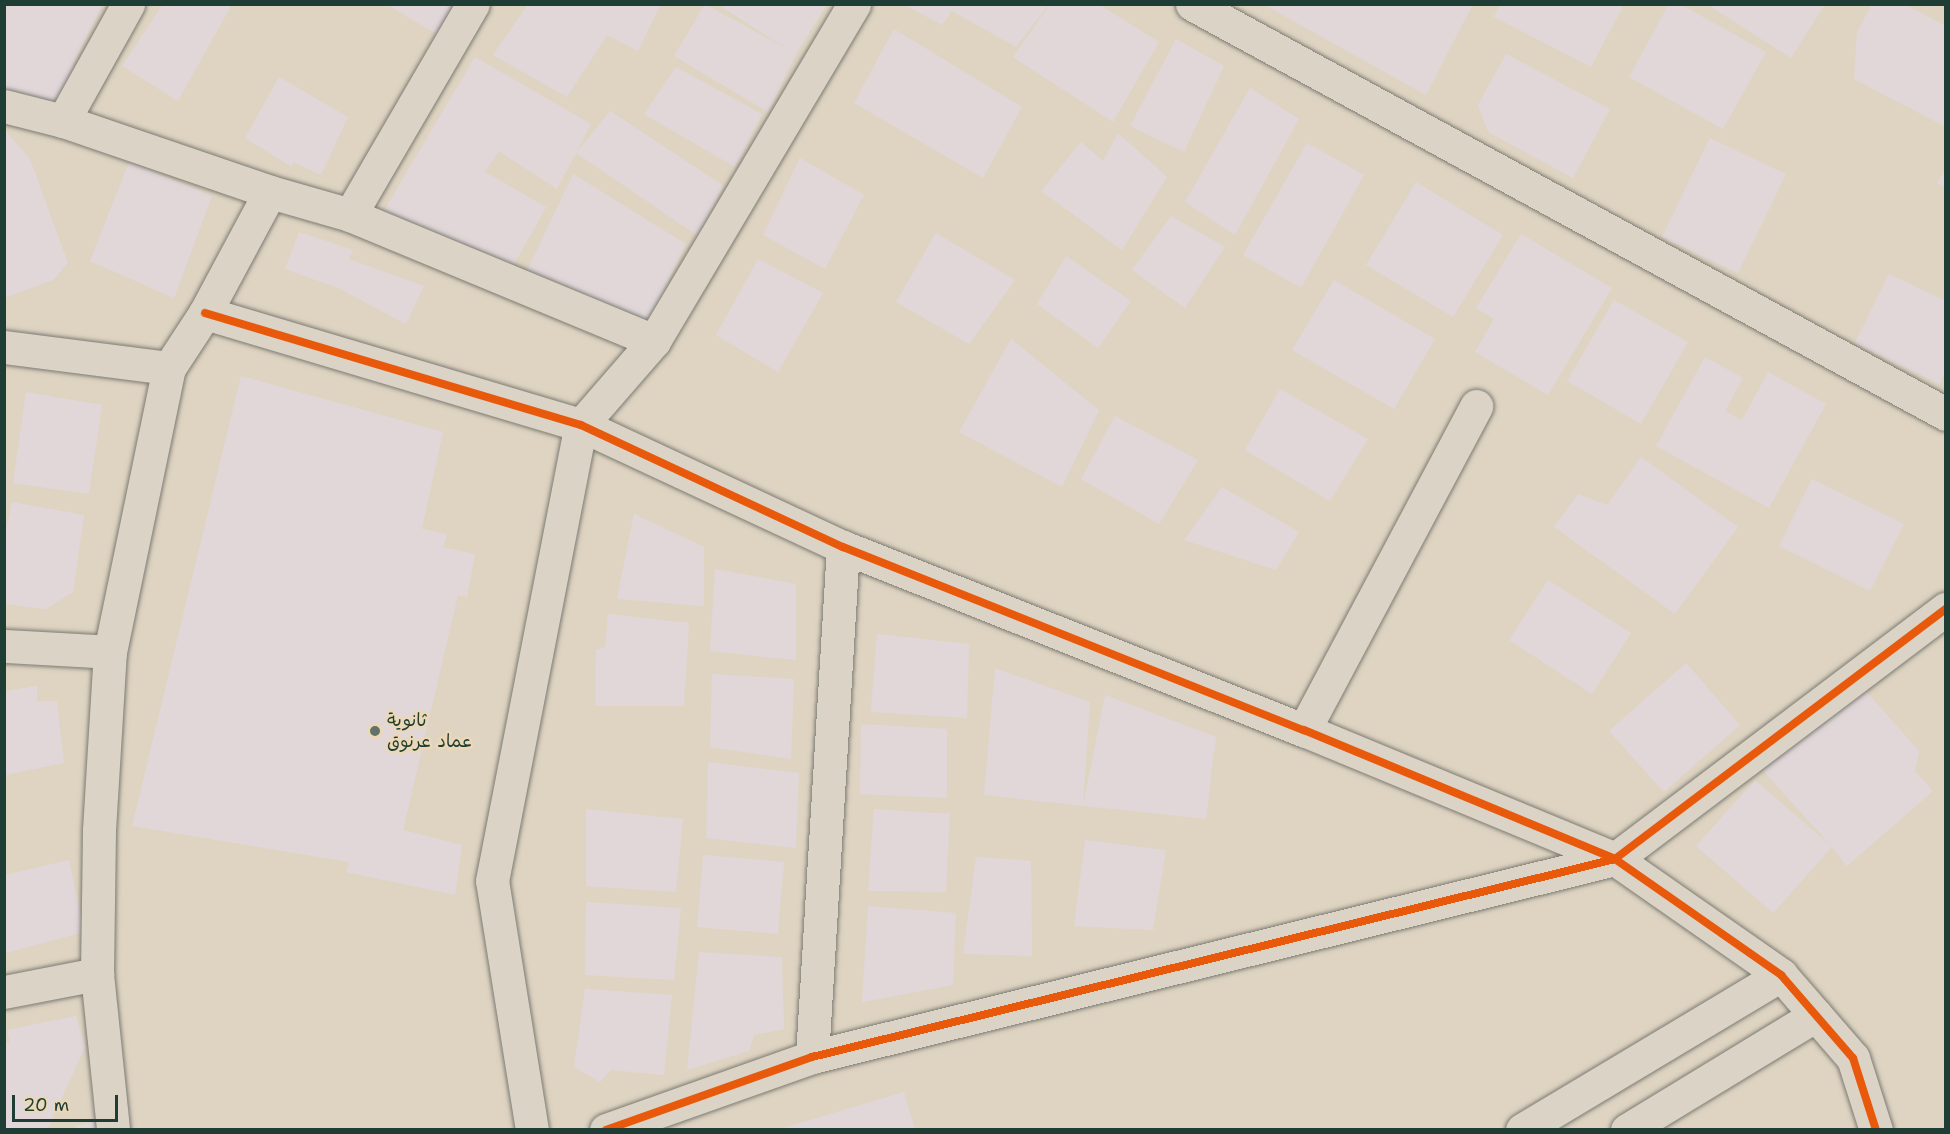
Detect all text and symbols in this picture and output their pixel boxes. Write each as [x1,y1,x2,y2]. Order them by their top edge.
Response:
place label: ثانوية عماد عرنوق [387,710,473,752]
marker: ثانوية عماد عرنوق [368,724,382,738]
scale bar [15,1083,122,1121]
text: 20 m [23,1093,69,1117]

